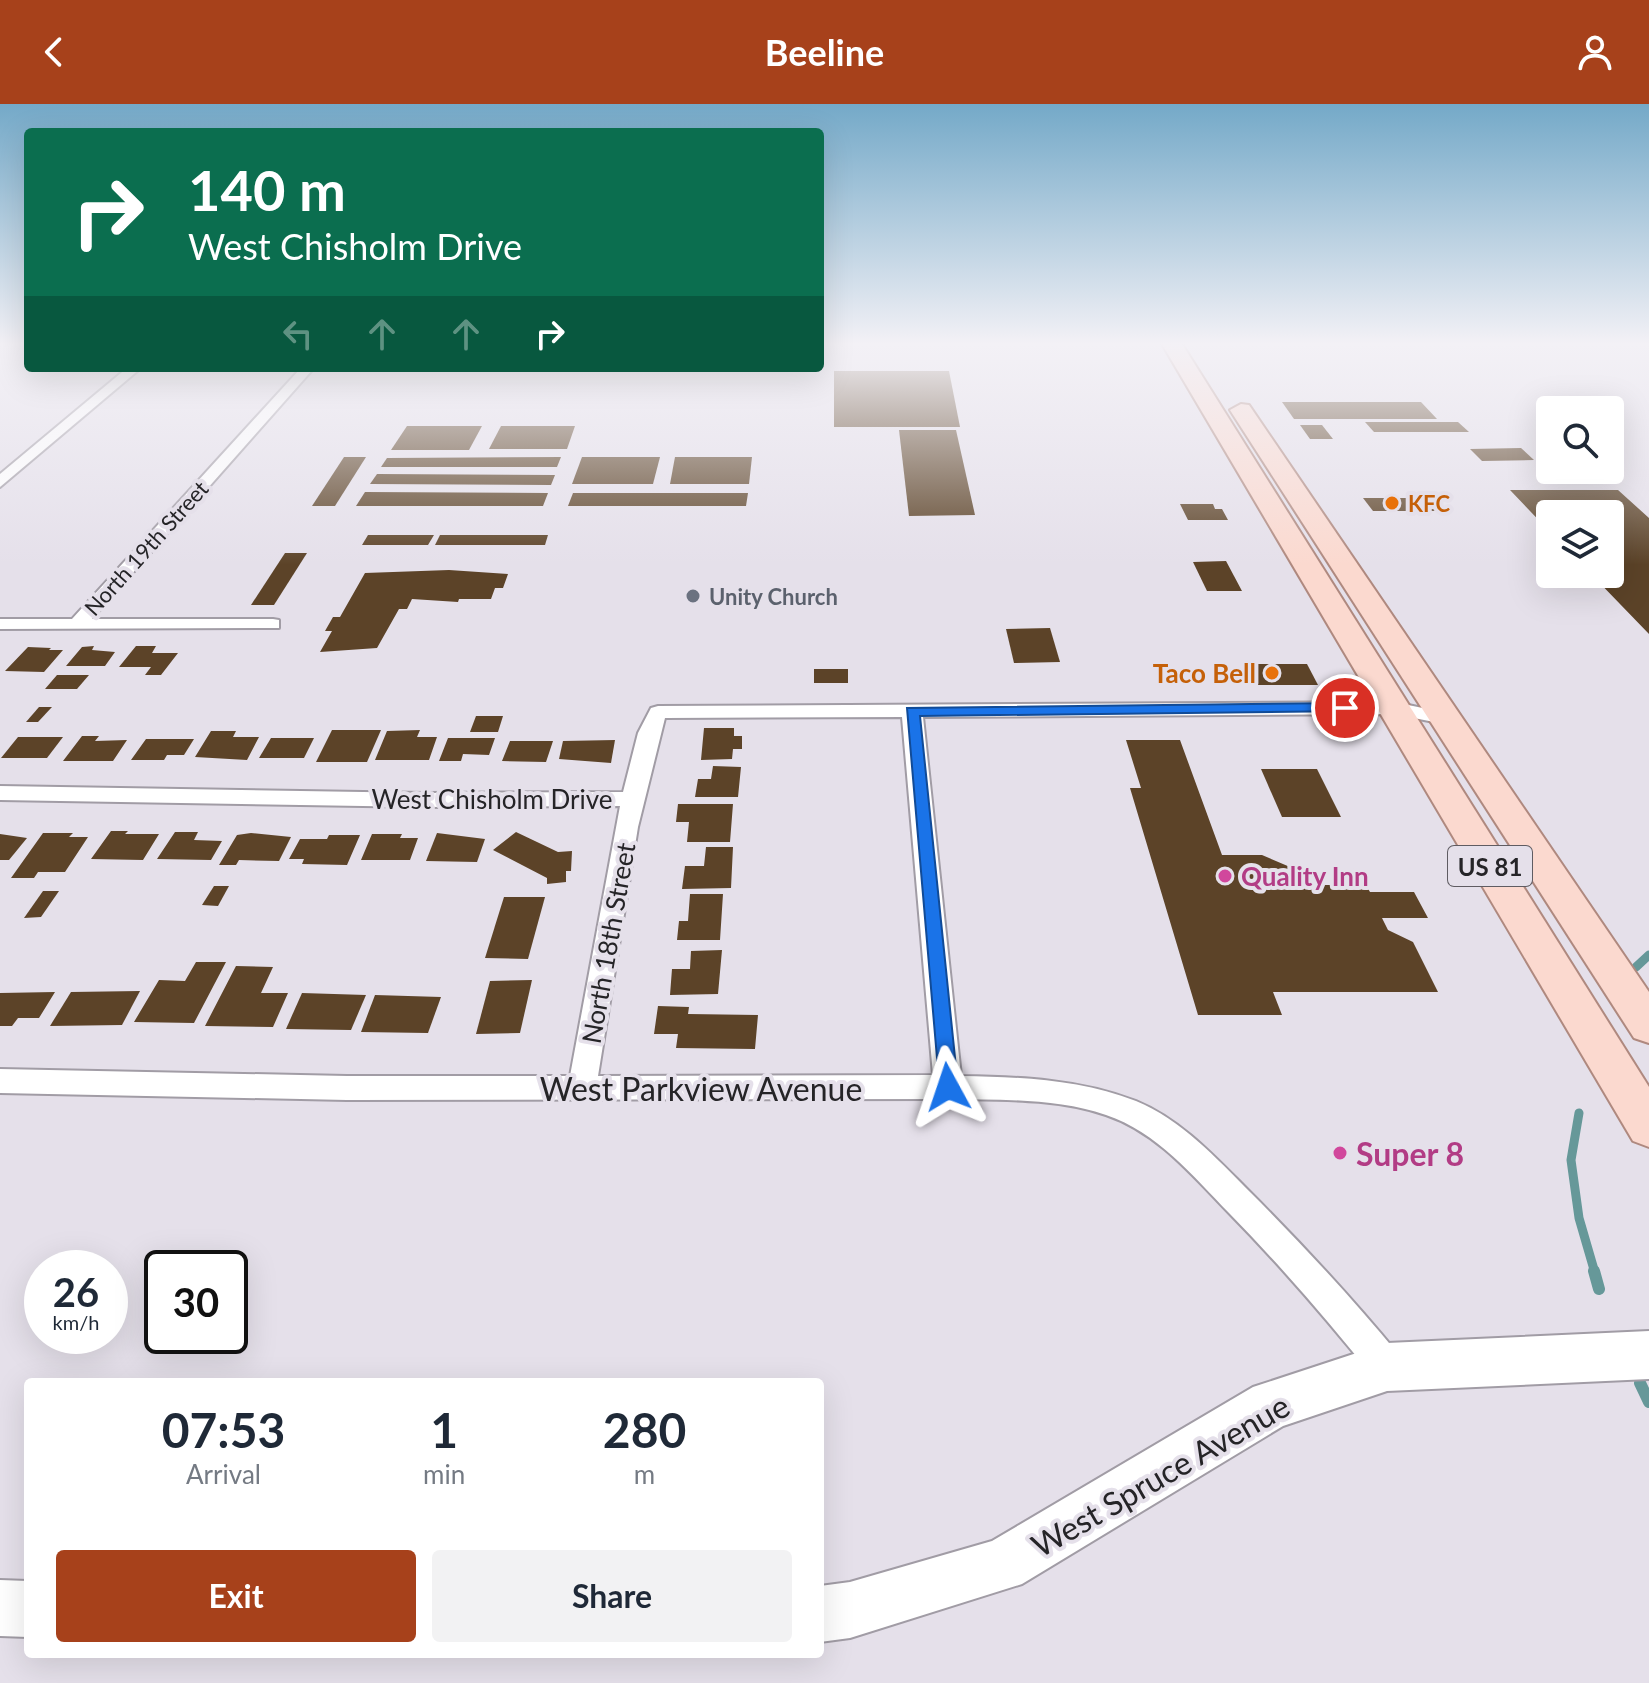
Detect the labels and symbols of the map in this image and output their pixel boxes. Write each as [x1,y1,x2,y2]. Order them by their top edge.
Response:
street label: North 19th Street [78,475,214,621]
place label: KFC [1408,490,1450,517]
marker: KFC [1383,494,1401,512]
place label: Unity Church [709,583,838,610]
marker: Unity Church [684,587,702,605]
place label: Taco Bell [1153,657,1256,689]
marker: Taco Bell [1263,664,1281,682]
pin [1311,674,1379,742]
street label: West Chisholm Drive [371,783,613,815]
street label: North 18th Street [575,839,642,1046]
road number: US 81 [1448,846,1532,886]
place label: Quality Inn [1241,860,1369,892]
marker: Quality Inn [1216,867,1234,885]
position arrow [906,1045,990,1129]
street label: West Parkview Avenue [540,1069,862,1108]
place label: Super 8 [1356,1134,1464,1173]
marker: Super 8 [1331,1144,1349,1162]
speed limit sign: 30 [144,1250,248,1354]
street label: West Spruce Avenue [1024,1385,1296,1565]

